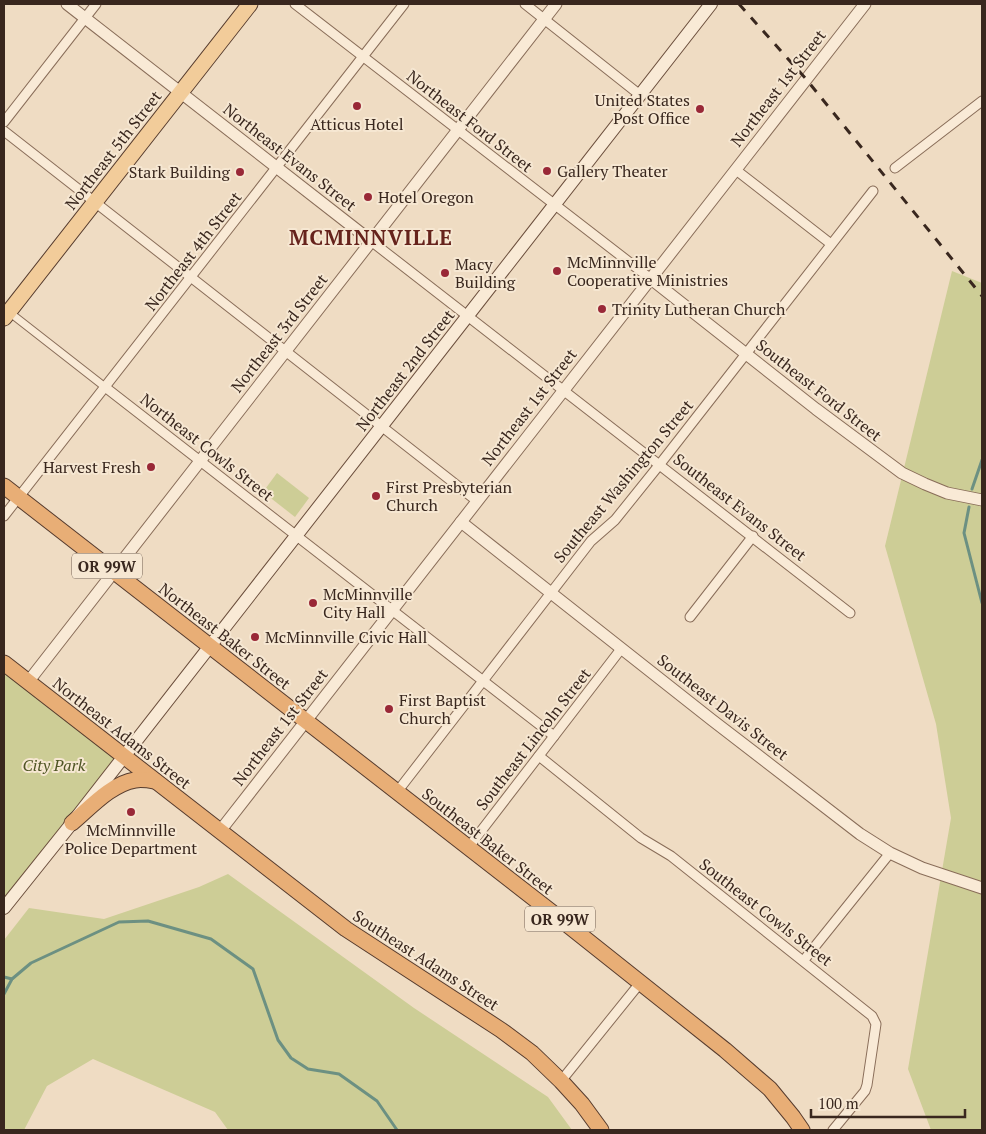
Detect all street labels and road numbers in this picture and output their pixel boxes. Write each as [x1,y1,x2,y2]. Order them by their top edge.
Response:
street label: Northeast 1st Street [725,25,831,151]
street label: Northeast Ford Street [403,65,538,177]
street label: Northeast 5th Street [60,86,166,214]
street label: Northeast Evans Street [219,98,361,216]
street label: Northeast 4th Street [140,187,246,315]
street label: Northeast 3rd Street [226,269,332,397]
street label: Northeast 2nd Street [351,305,459,435]
street label: Southeast Ford Street [752,334,886,446]
street label: Northeast 1st Street [476,344,582,470]
street label: Northeast Cowls Street [136,388,278,506]
street label: Southeast Washington Street [548,395,698,567]
street label: Southeast Evans Street [669,448,811,566]
road number: OR 99W [72,554,142,578]
street label: Northeast Baker Street [155,578,296,694]
street label: Southeast Davis Street [653,649,793,765]
street label: Southeast Lincoln Street [471,663,596,815]
street label: Northeast 1st Street [227,664,333,790]
street label: Northeast Adams Street [48,672,196,794]
street label: Southeast Baker Street [418,783,558,899]
street label: Southeast Cowls Street [695,853,837,971]
street label: Southeast Adams Street [349,905,503,1015]
road number: OR 99W [525,906,595,932]

